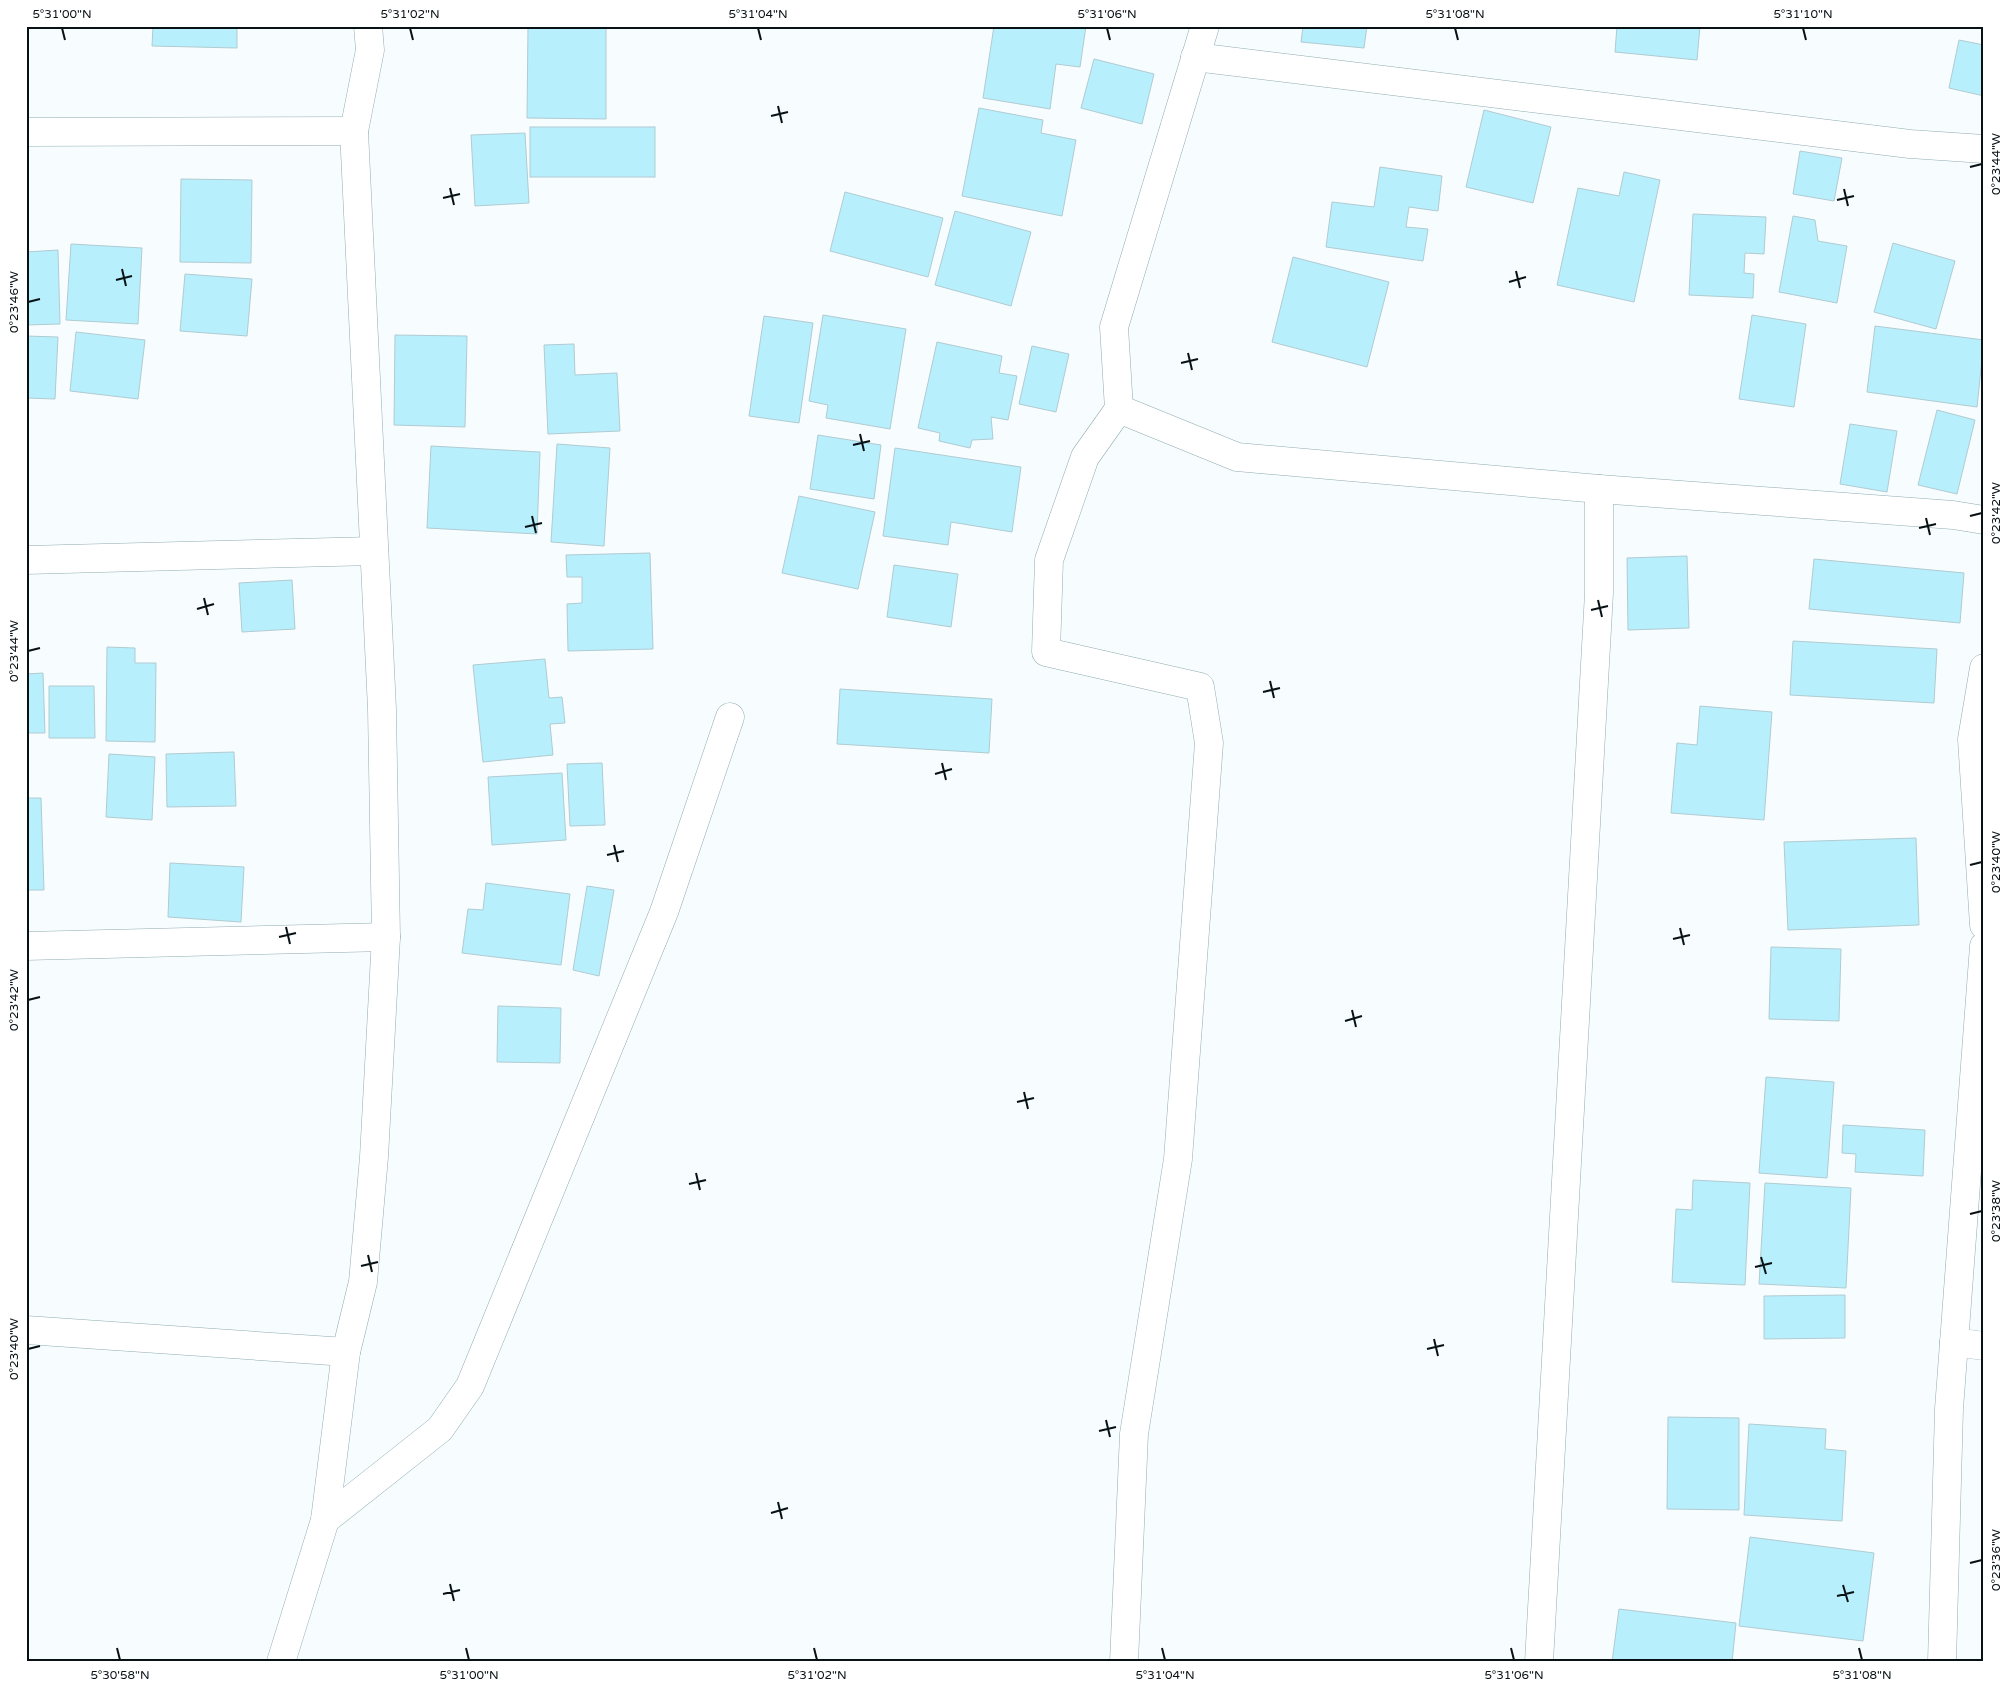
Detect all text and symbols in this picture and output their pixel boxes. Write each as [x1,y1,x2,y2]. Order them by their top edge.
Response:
text: 5°31'00"N [32,7,92,21]
text: 5°31'02"N [380,7,440,21]
text: 5°31'04"N [728,7,788,21]
text: 5°31'06"N [1077,7,1137,21]
text: 5°31'08"N [1425,7,1485,21]
text: 5°31'10"N [1773,7,1833,21]
text: 0°23'44"W [1989,133,2003,195]
text: 0°23'46"W [7,271,21,333]
text: 0°23'42"W [1989,482,2003,544]
text: 0°23'44"W [7,620,21,682]
text: 0°23'40"W [1989,831,2003,893]
text: 0°23'42"W [7,969,21,1031]
text: 0°23'38"W [1989,1180,2003,1242]
text: 0°23'40"W [7,1318,21,1380]
text: 0°23'36"W [1989,1529,2003,1591]
text: 5°30'58"N [90,1668,150,1682]
text: 5°31'00"N [439,1668,499,1682]
text: 5°31'02"N [787,1668,847,1682]
text: 5°31'04"N [1135,1668,1195,1682]
text: 5°31'06"N [1484,1668,1544,1682]
text: 5°31'08"N [1832,1668,1892,1682]

